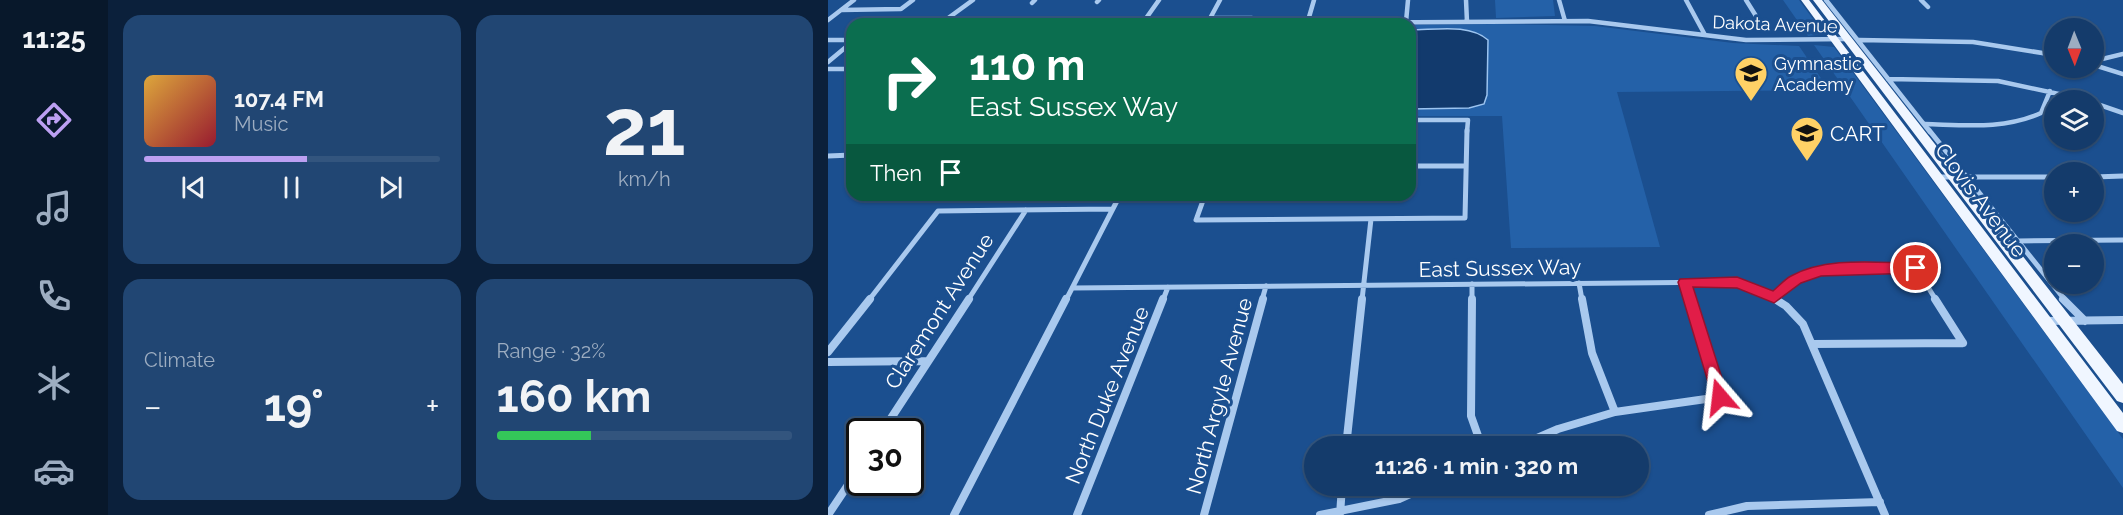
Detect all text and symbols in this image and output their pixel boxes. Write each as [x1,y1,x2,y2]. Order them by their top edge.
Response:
street label: Dakota Avenue [1712,11,1838,37]
north arrow [2044,18,2104,78]
map controls [2044,18,2104,294]
text: 11:25 [22,23,86,54]
text: 110 m [969,41,1085,90]
icon: right [870,42,948,120]
place label: Gymnastic Academy [1774,53,1862,95]
school or university icon: Gymnastic Academy [1733,55,1769,102]
text: 21 [603,82,686,173]
text: 107.4 FM [234,86,324,112]
button: layers [2044,90,2104,150]
text: East Sussex Way [969,91,1178,122]
icon: directions [33,99,75,141]
text: Music [234,112,288,136]
school or university icon: CART [1789,115,1825,162]
place label: CART [1830,121,1885,146]
street label: Clovis Avenue [1930,138,2032,262]
icon: arrive [934,156,967,189]
text: Then [870,160,922,186]
button: + [2044,162,2104,222]
text: km/h [618,167,671,191]
icon: previous [177,171,210,204]
icon: pause [275,171,308,204]
icon: next [374,171,407,204]
icon: music [33,187,75,229]
street label: Claremont Avenue [879,229,999,393]
button: − [2044,234,2104,294]
pin [1890,242,1941,293]
icon: arrive [1899,251,1932,284]
street label: East Sussex Way [1418,254,1582,282]
icon: phone [33,275,75,317]
street label: North Argyle Avenue [1181,295,1257,497]
street label: North Duke Avenue [1060,303,1154,487]
text: Range · 32% [497,339,605,363]
text: Climate [144,348,215,372]
icon: climate [33,362,75,404]
position arrow [1688,365,1752,429]
text: 160 km [497,370,651,423]
text: 19° [264,379,324,432]
text: − [144,387,162,426]
text: + [426,387,440,426]
speed limit sign: 30 [846,418,924,496]
icon: car [33,450,75,492]
text: 11:26 · 1 min · 320 m [1375,453,1578,479]

